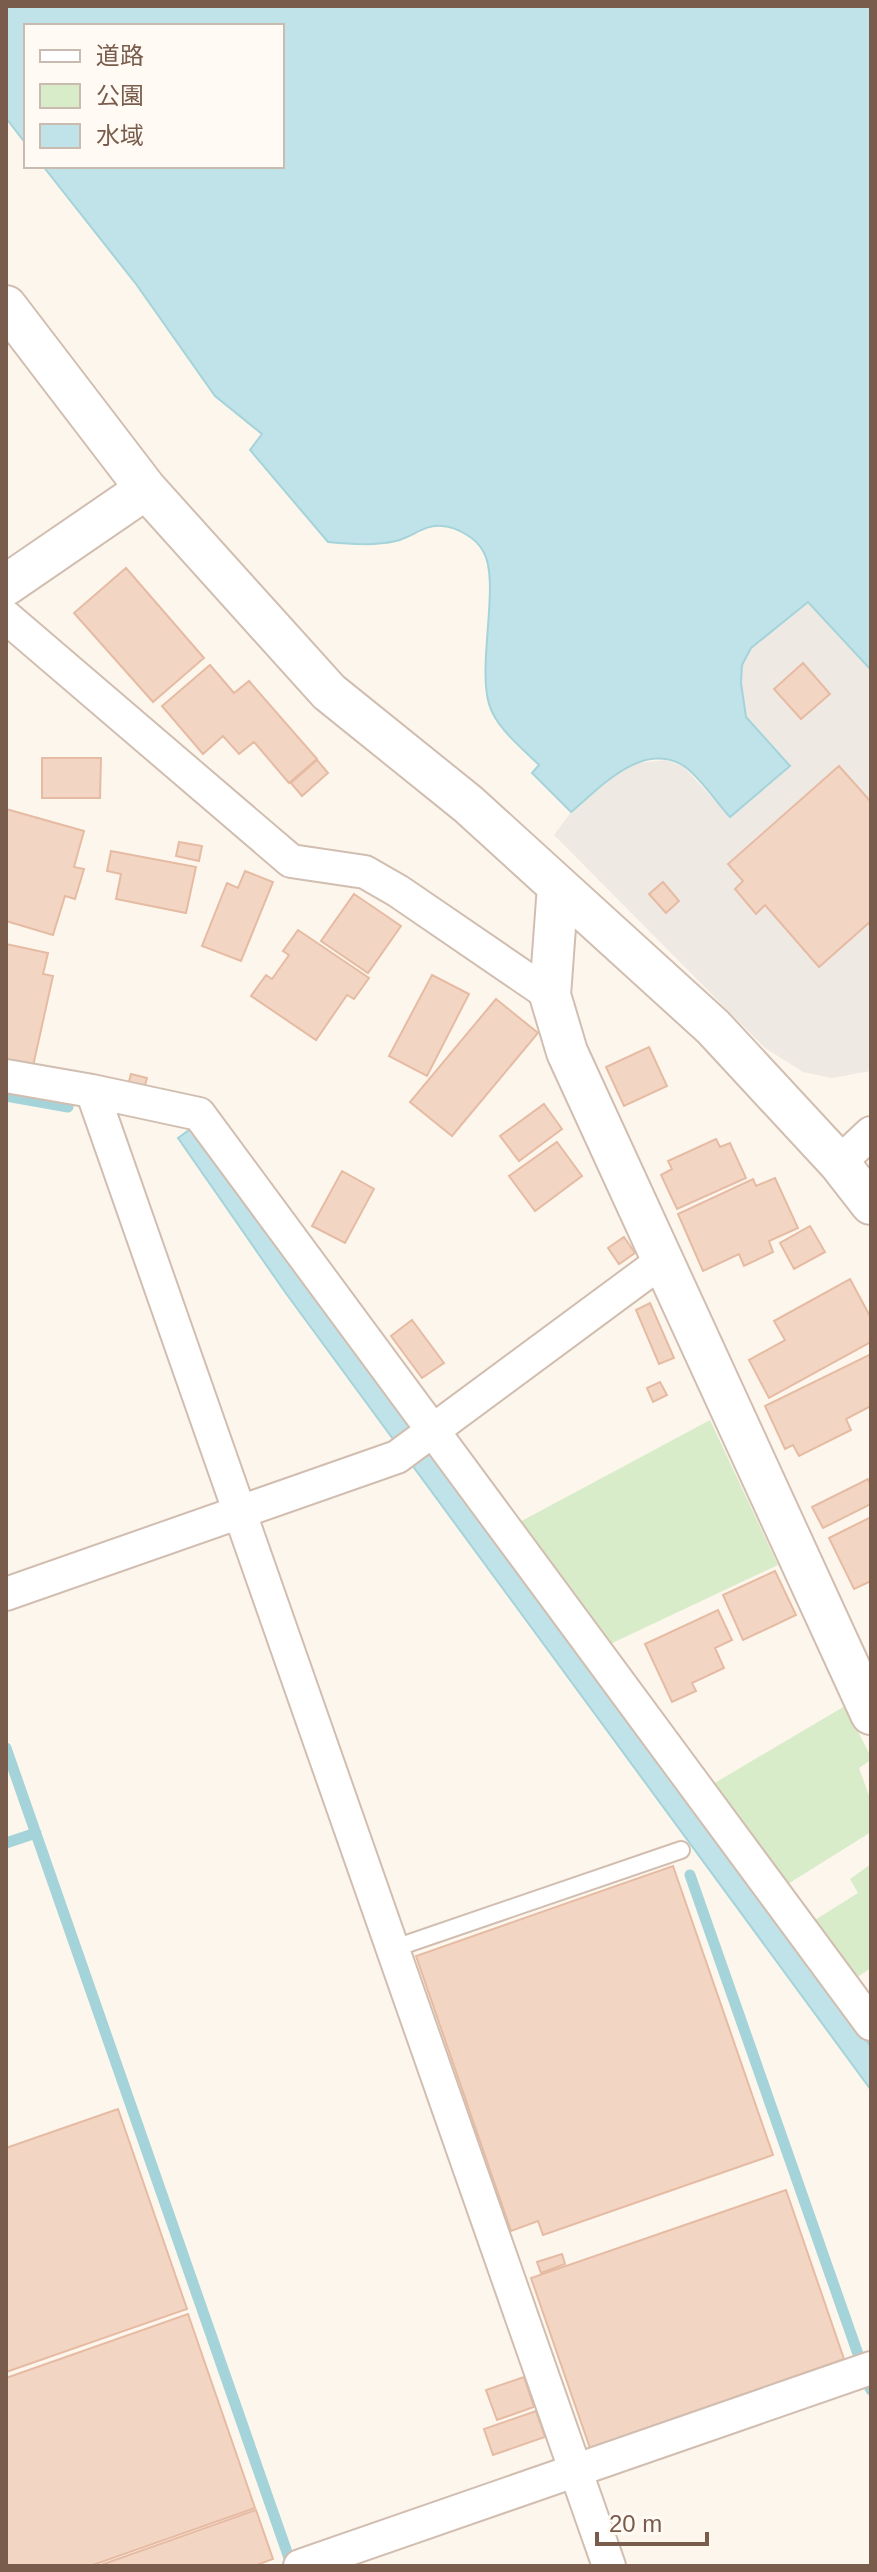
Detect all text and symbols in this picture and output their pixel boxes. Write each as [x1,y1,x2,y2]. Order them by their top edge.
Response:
legend [24,24,284,168]
text: 道路 [96,42,144,69]
text: 公園 [96,82,144,109]
text: 水域 [96,122,144,149]
scale bar [597,2496,707,2546]
text: 20 m [609,2510,662,2537]

